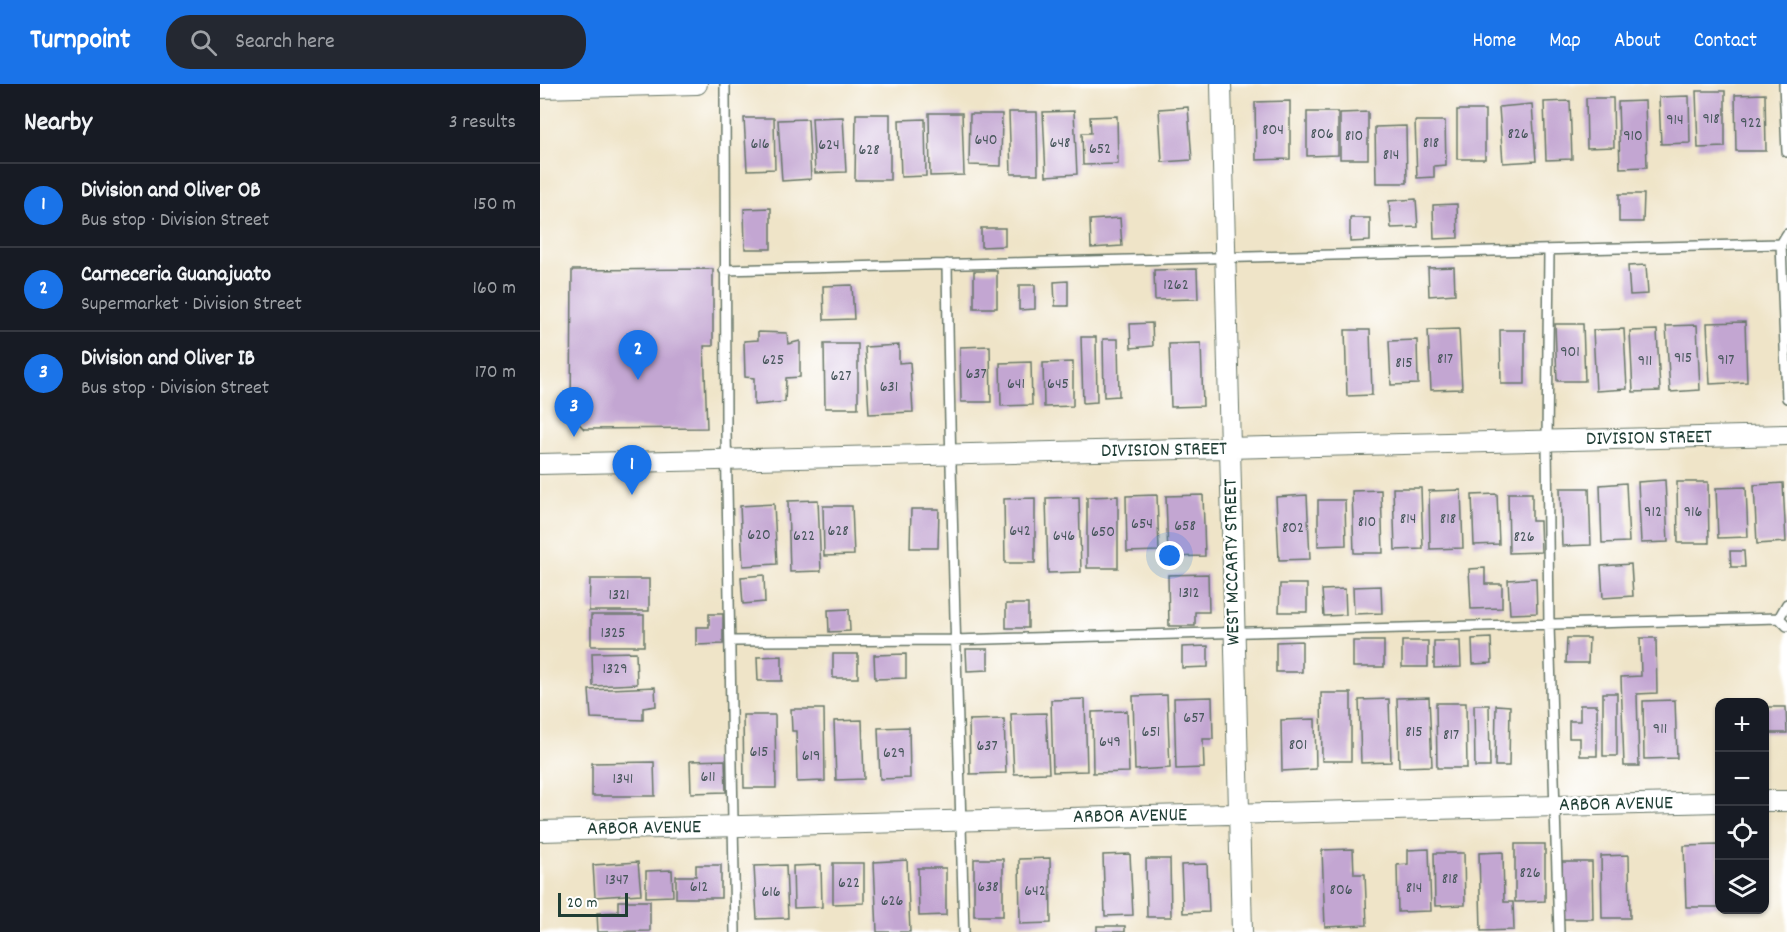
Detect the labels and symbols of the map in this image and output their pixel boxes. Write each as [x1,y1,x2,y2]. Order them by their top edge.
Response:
house number: 918 [1702,108,1720,131]
house number: 914 [1666,109,1684,132]
house number: 922 [1740,112,1762,135]
house number: 804 [1262,119,1284,142]
house number: 806 [1311,123,1334,146]
house number: 826 [1507,123,1529,146]
house number: 810 [1345,125,1363,148]
house number: 910 [1623,125,1643,148]
house number: 640 [974,129,998,152]
house number: 648 [1050,132,1070,155]
house number: 818 [1423,132,1439,155]
house number: 616 [750,133,770,156]
house number: 624 [818,134,840,157]
house number: 652 [1089,138,1111,161]
house number: 628 [858,139,880,162]
house number: 814 [1383,144,1399,167]
house number: 1262 [1163,274,1189,297]
pin: 2 [618,330,658,380]
house number: 901 [1560,341,1580,364]
house number: 915 [1674,347,1692,370]
house number: 817 [1437,348,1453,371]
house number: 625 [762,349,784,372]
house number: 917 [1718,349,1734,372]
house number: 911 [1638,350,1652,373]
house number: 815 [1395,352,1413,375]
house number: 637 [965,363,987,386]
house number: 627 [831,365,851,388]
house number: 641 [1007,373,1025,396]
house number: 645 [1047,373,1069,396]
house number: 631 [880,376,898,399]
pin: 3 [555,388,594,437]
street label: DIVISION STREET [1586,424,1712,454]
street label: DIVISION STREET [1101,436,1227,466]
pin: 1 [612,446,652,495]
street label: WEST MCCARTY STREET [1218,478,1248,646]
house number: 912 [1644,501,1662,524]
house number: 916 [1684,501,1702,524]
house number: 814 [1400,508,1416,531]
house number: 818 [1440,508,1456,531]
house number: 810 [1358,511,1376,534]
house number: 654 [1131,513,1153,536]
house number: 658 [1174,515,1196,538]
house number: 802 [1282,517,1304,540]
house number: 628 [827,520,849,543]
house number: 642 [1009,520,1031,543]
house number: 650 [1091,521,1115,544]
house number: 620 [747,524,771,547]
house number: 622 [793,525,815,548]
house number: 646 [1053,525,1075,548]
house number: 826 [1513,526,1535,549]
your location [1155,541,1184,570]
house number: 1312 [1178,582,1200,605]
house number: 1321 [608,584,630,607]
house number: 1325 [600,622,626,645]
house number: 1329 [603,658,627,681]
house number: 657 [1183,707,1205,730]
house number: 911 [1653,718,1667,741]
house number: 651 [1142,721,1160,744]
house number: 815 [1405,721,1423,744]
house number: 817 [1443,724,1459,747]
house number: 649 [1099,731,1121,754]
house number: 801 [1289,734,1307,757]
house number: 637 [976,735,998,758]
house number: 615 [750,741,768,764]
house number: 629 [883,742,905,765]
house number: 619 [802,745,820,768]
house number: 611 [701,766,715,789]
house number: 1341 [613,768,633,791]
street label: ARBOR AVENUE [1559,790,1673,820]
street label: ARBOR AVENUE [1073,802,1187,832]
street label: ARBOR AVENUE [587,814,701,844]
house number: 826 [1519,862,1541,885]
house number: 818 [1442,868,1458,891]
house number: 1347 [605,869,629,892]
house number: 622 [838,872,860,895]
house number: 612 [690,876,708,899]
house number: 638 [977,876,999,899]
house number: 814 [1406,877,1422,900]
house number: 806 [1330,879,1353,902]
house number: 642 [1024,880,1046,903]
house number: 616 [761,881,781,904]
scale bar [558,890,628,918]
house number: 626 [881,890,903,913]

